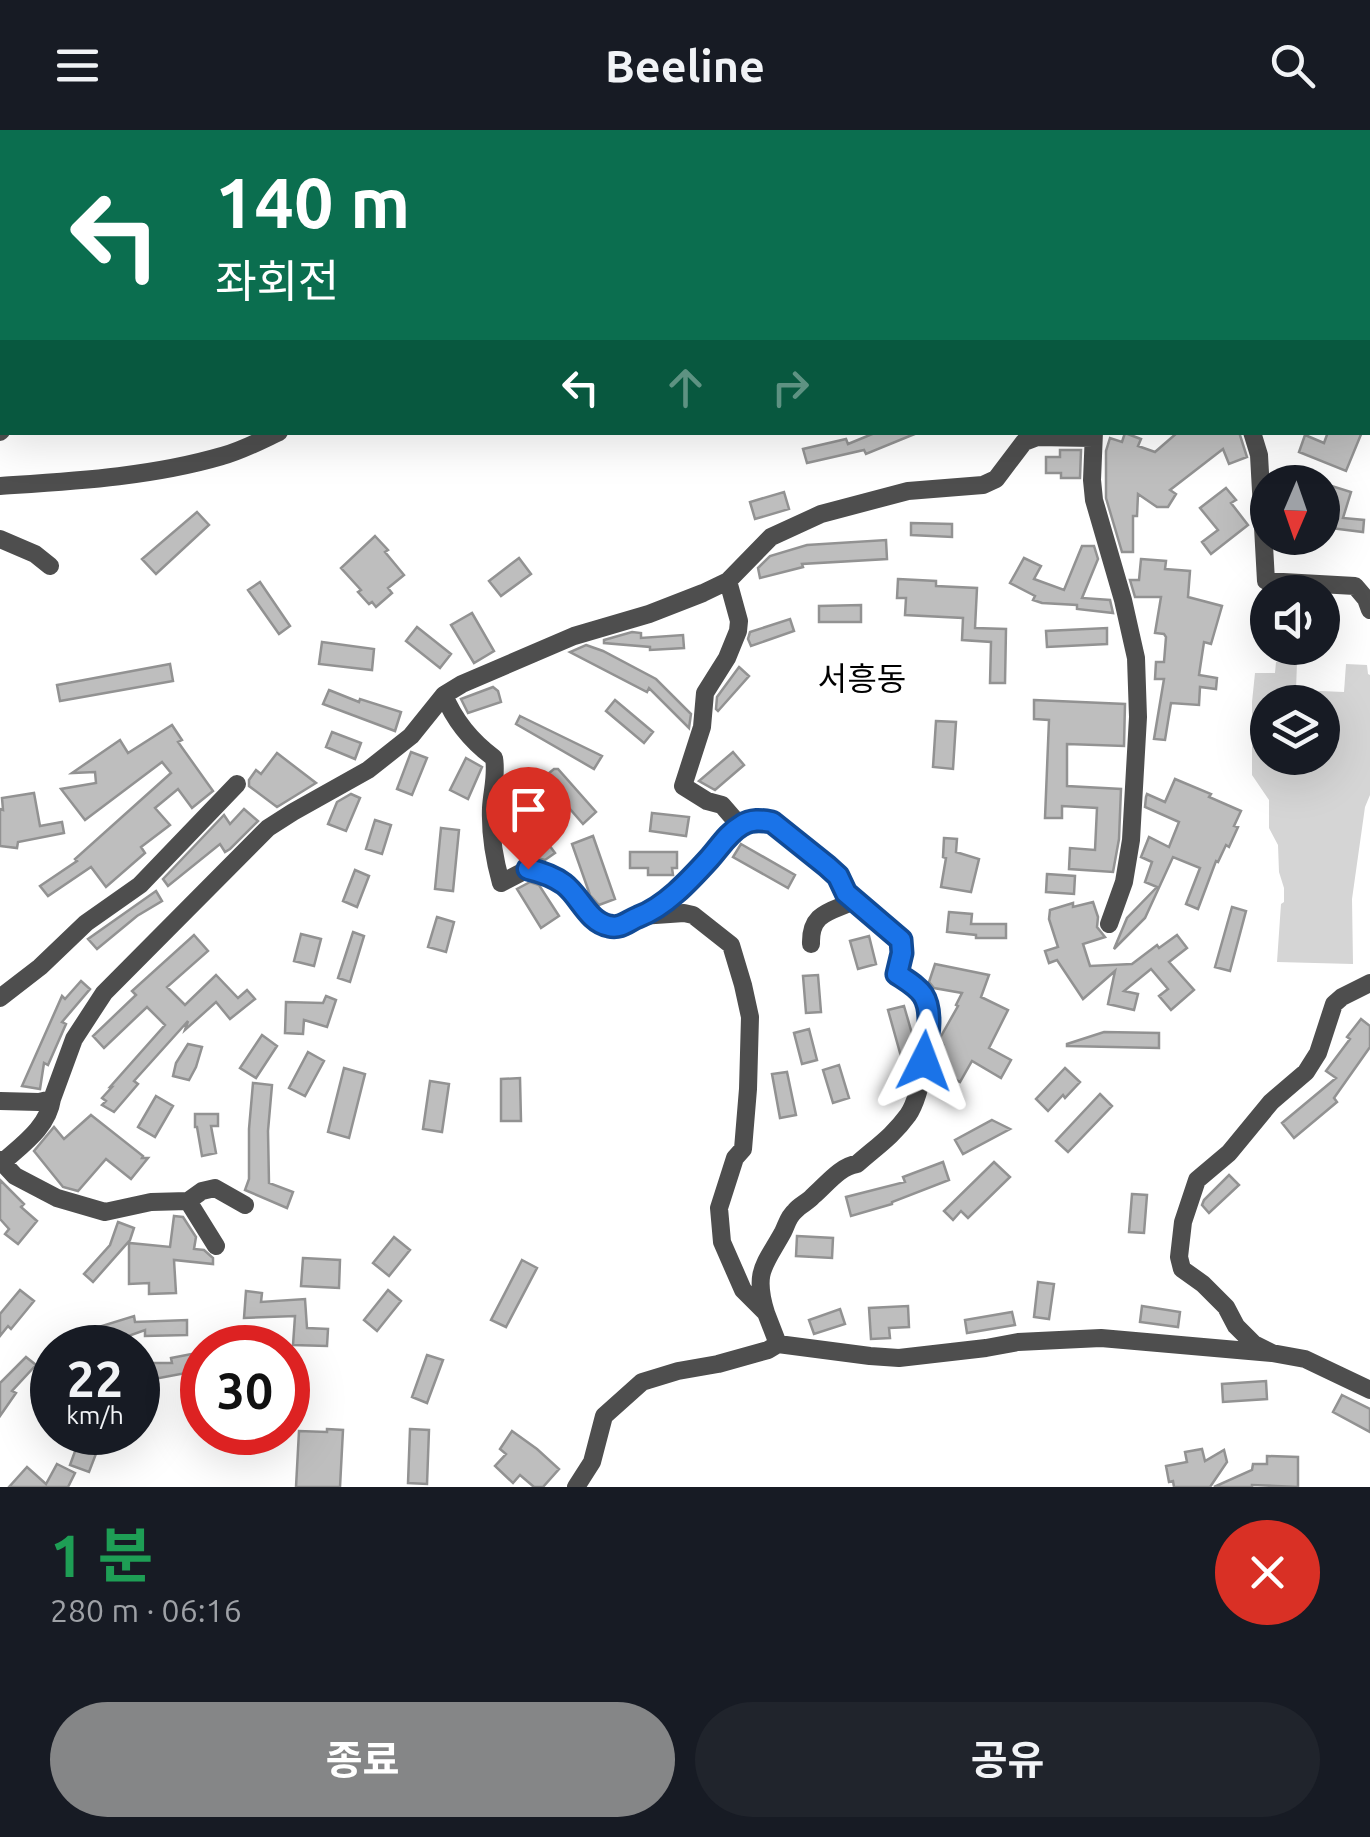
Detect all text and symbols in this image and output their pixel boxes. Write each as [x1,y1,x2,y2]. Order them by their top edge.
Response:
icon: menu [50,38,105,93]
icon: search [1265,38,1320,93]
text: Beeline [605,40,765,91]
text: 140 m [215,163,410,241]
icon: left [50,170,180,300]
text: 좌회전 [215,255,339,306]
icon: left [553,360,608,415]
icon: ahead [658,360,713,415]
icon: right [763,360,818,415]
north arrow [1250,465,1340,555]
map controls [1250,465,1340,775]
button: sound [1250,575,1340,665]
district label: 서흥동 [818,660,906,696]
button: layers [1250,685,1340,775]
pin [486,767,571,870]
icon: arrive [501,782,556,837]
position arrow [872,1009,976,1113]
speed limit sign: 30 [180,1325,310,1455]
text: 22 [67,1350,123,1406]
text: km/h [66,1401,124,1429]
button: close [1215,1520,1320,1625]
text: 1 분 [50,1521,153,1588]
text: 280 m · 06:16 [50,1592,242,1628]
button: 종료 [50,1702,675,1817]
button: 공유 [695,1702,1320,1817]

